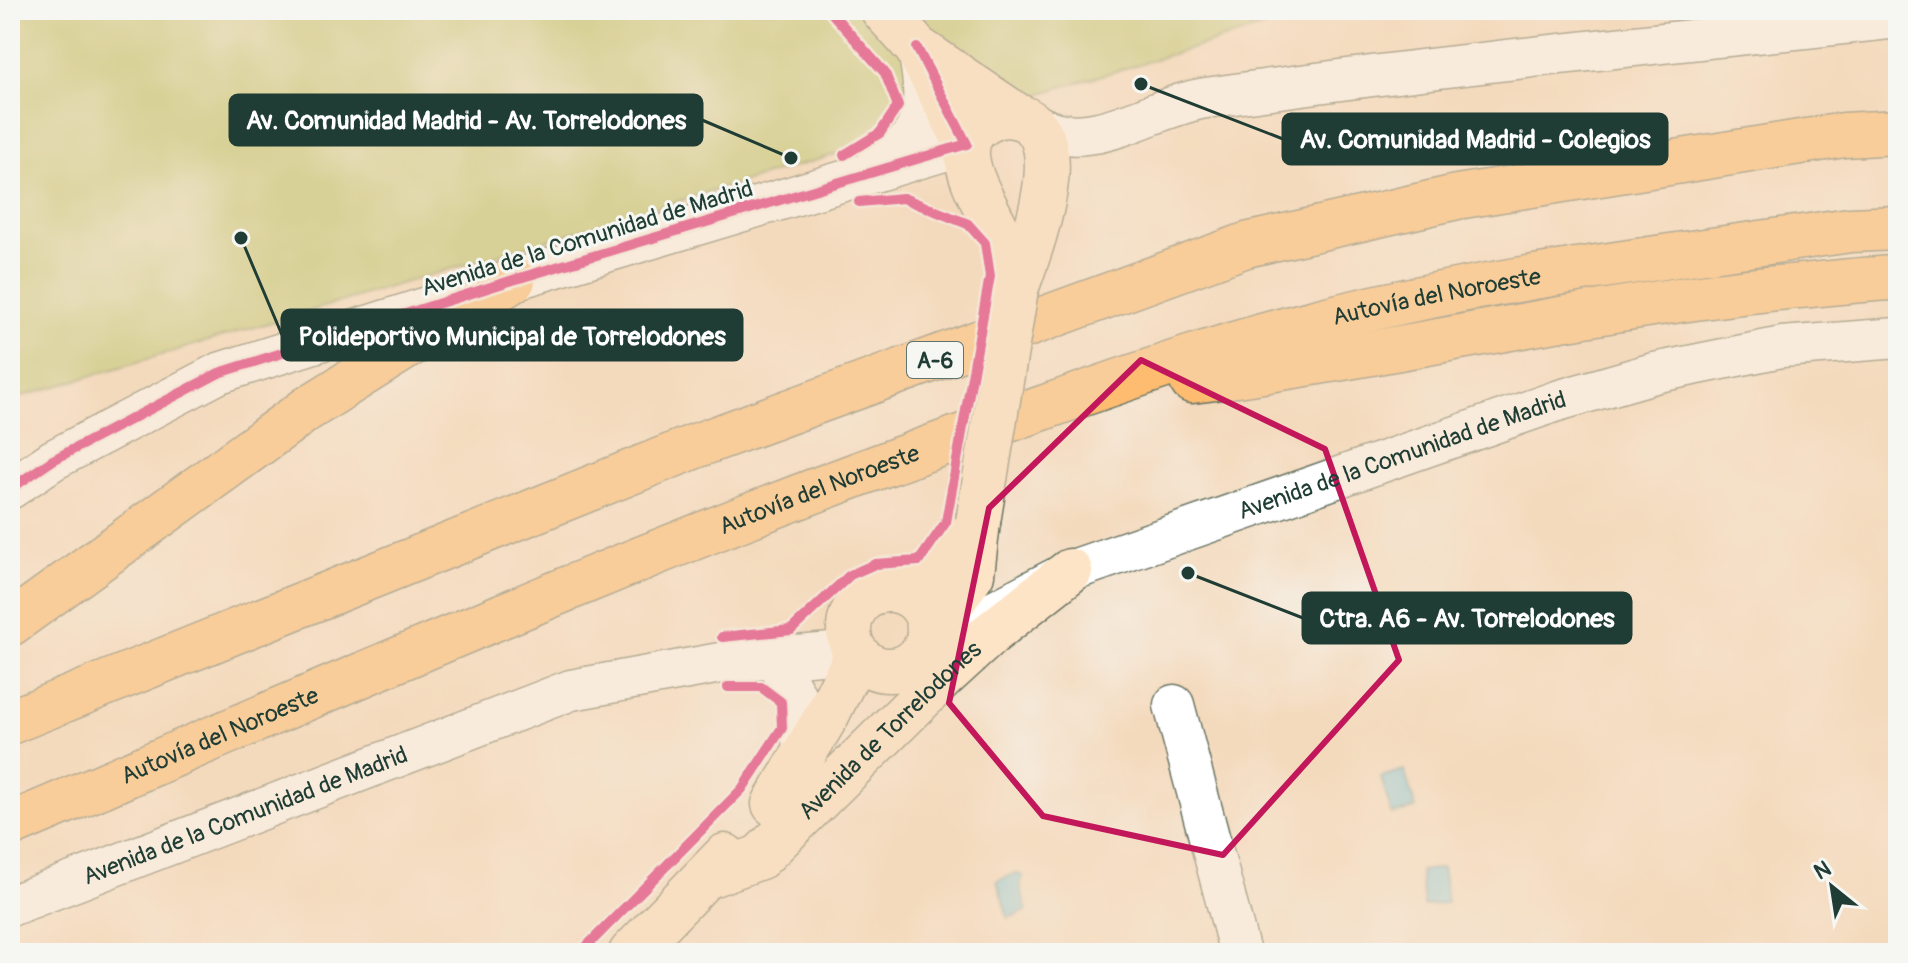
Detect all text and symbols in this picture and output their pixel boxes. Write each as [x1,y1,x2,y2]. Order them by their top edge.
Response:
callout: Av. Comunidad Madrid - Av. Torrelodones [230,95,702,145]
text: Av. Comunidad Madrid - Av. Torrelodones [246,105,687,137]
callout: Av. Comunidad Madrid - Colegios [1283,114,1667,164]
text: Av. Comunidad Madrid - Colegios [1299,124,1651,156]
street label: Avenida de la Comunidad de Madrid [418,174,757,303]
street label: Autovía del Noroeste [1329,262,1543,332]
callout: Polideportivo Municipal de Torrelodones [282,310,742,360]
text: Polideportivo Municipal de Torrelodones [298,321,726,353]
road number: A-6 [907,342,963,378]
street label: Avenida de la Comunidad de Madrid [1234,385,1569,526]
street label: Autovía del Noroeste [715,439,924,541]
callout: Ctra. A6 - Av. Torrelodones [1303,593,1631,643]
text: Ctra. A6 - Av. Torrelodones [1319,603,1615,635]
street label: Avenida de Torrelodones [793,635,988,826]
street label: Autovía del Noroeste [117,681,323,791]
street label: Avenida de la Comunidad de Madrid [79,740,412,892]
north arrow [1792,847,1872,927]
text: N [1809,855,1836,886]

